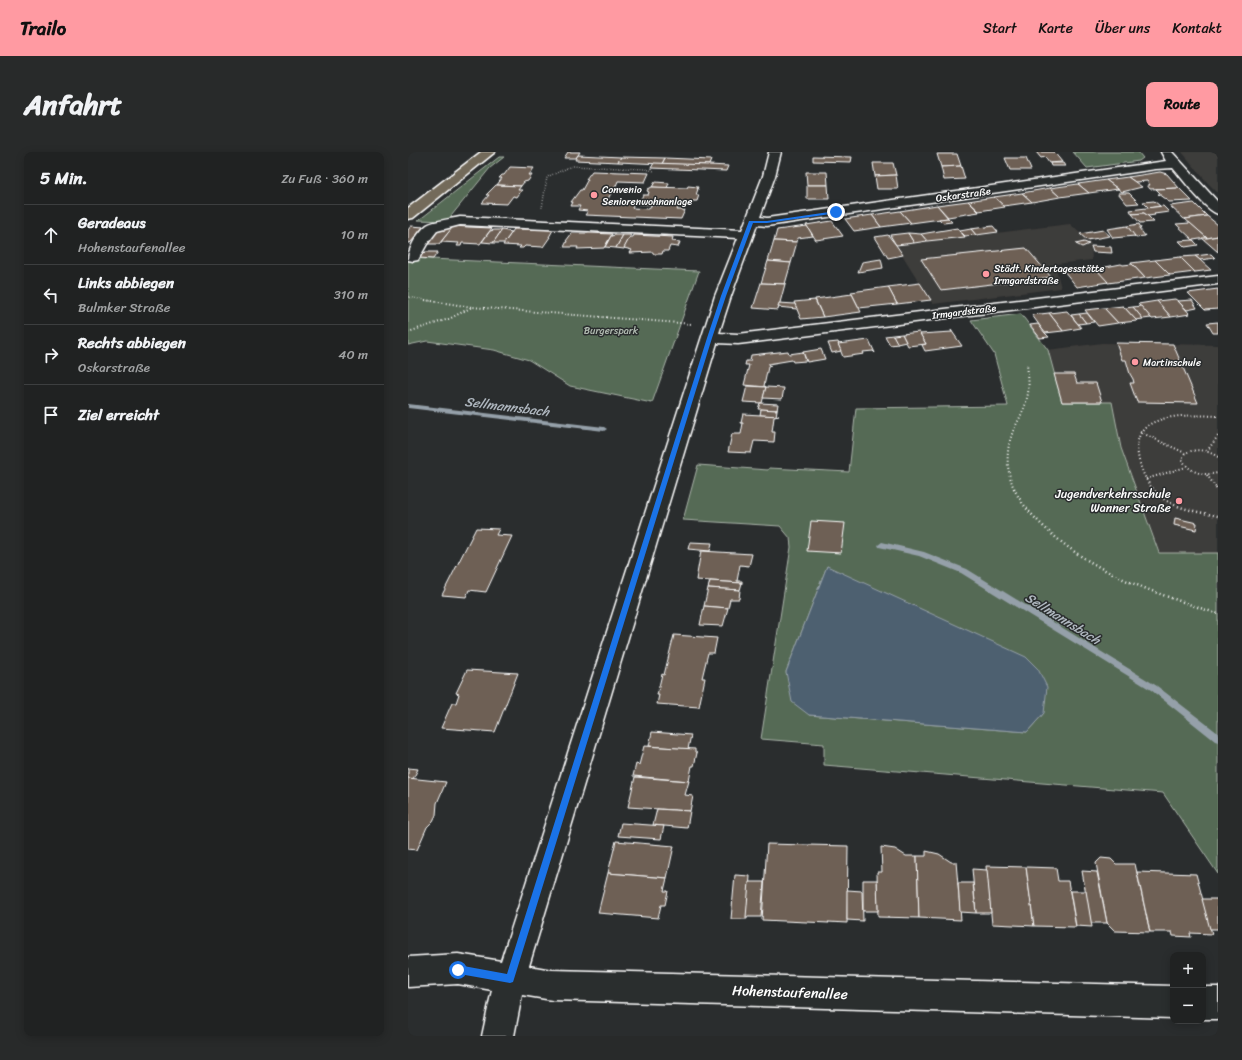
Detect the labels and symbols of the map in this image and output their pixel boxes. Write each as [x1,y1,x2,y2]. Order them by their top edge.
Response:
place label: Convenio Seniorenwohnanlage [602,181,692,211]
street label: Oskarstraße [934,182,992,208]
marker: Convenio Seniorenwohnanlage [589,190,599,200]
route end [827,203,845,221]
place label: Städt. Kindertagesstätte Irmgardstraße [993,260,1104,290]
marker: Städt. Kindertagesstätte Irmgardstraße [981,269,991,279]
street label: Irmgardstraße [930,299,997,325]
park label: Burgerspark [584,322,639,340]
place label: Martinschule [1143,354,1201,372]
marker: Martinschule [1130,357,1140,367]
water label: Sellmannsbach [463,390,552,423]
place label: Jugendverkehrsschule Wanner Straße [1054,483,1171,519]
marker: Jugendverkehrsschule Wanner Straße [1174,496,1184,506]
water label: Sellmannsbach [1021,586,1106,651]
route start [449,961,467,979]
street label: Hohenstaufenallee [732,978,848,1007]

